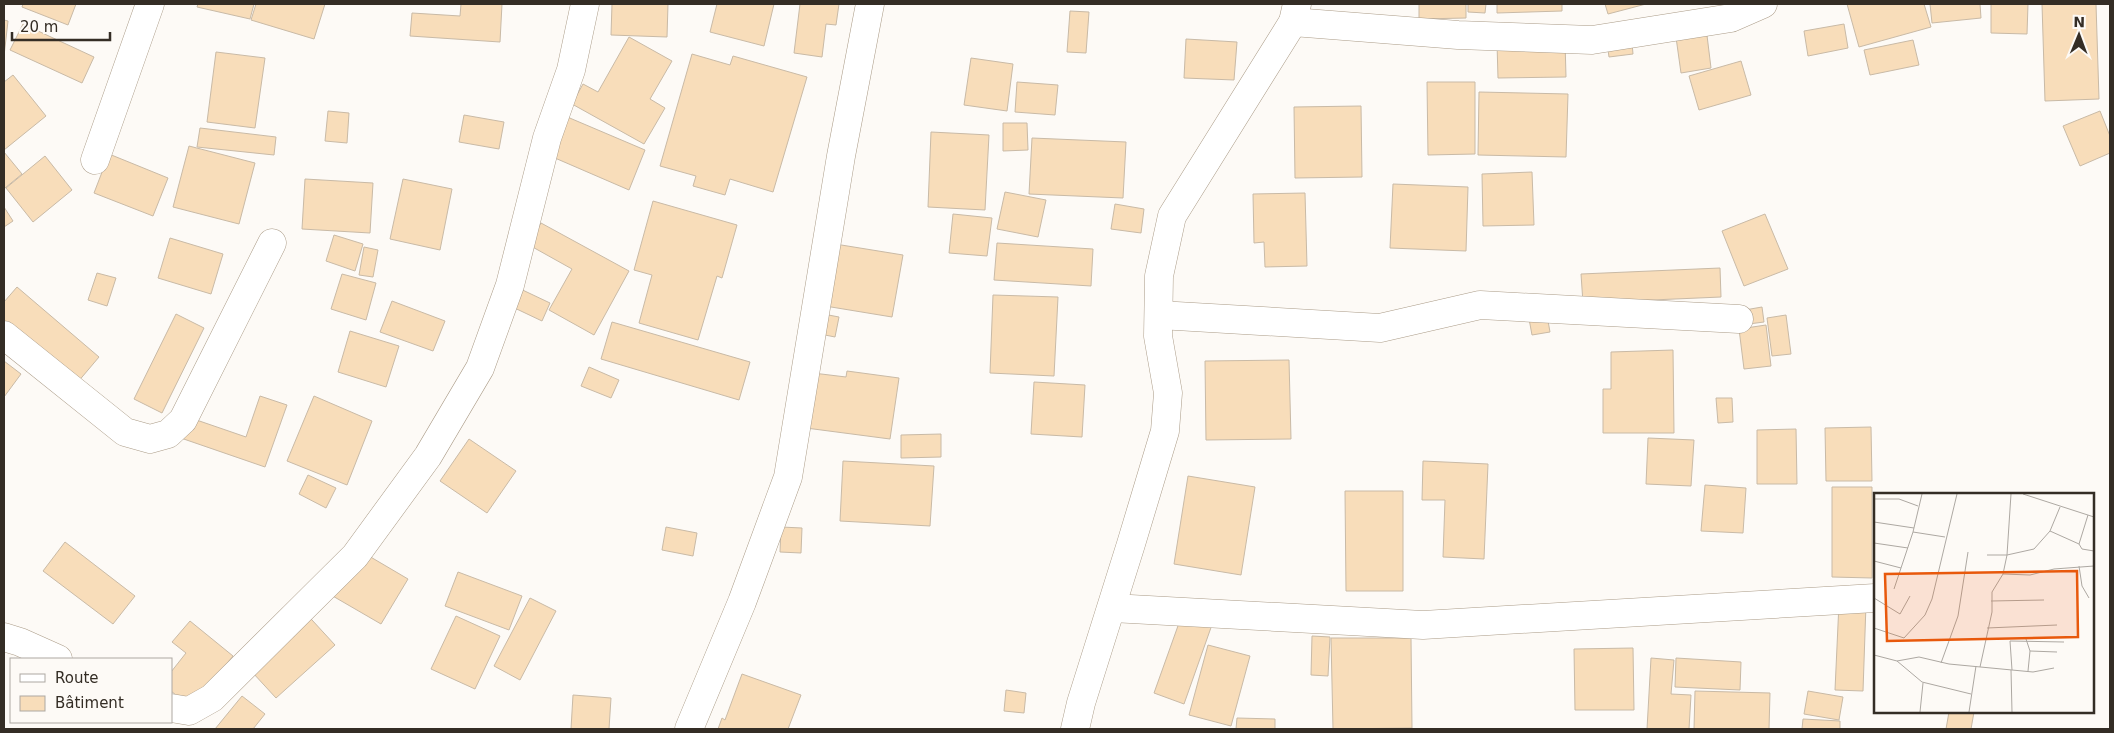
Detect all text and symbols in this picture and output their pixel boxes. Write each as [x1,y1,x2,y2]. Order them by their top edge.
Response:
scale bar [12,10,110,42]
north arrow [2054,10,2104,60]
text: N [2073,14,2085,30]
text: 20 m [20,18,58,36]
inset map [1874,493,2094,713]
legend [10,658,172,723]
text: Route [55,669,99,687]
text: Bâtiment [55,694,124,712]

